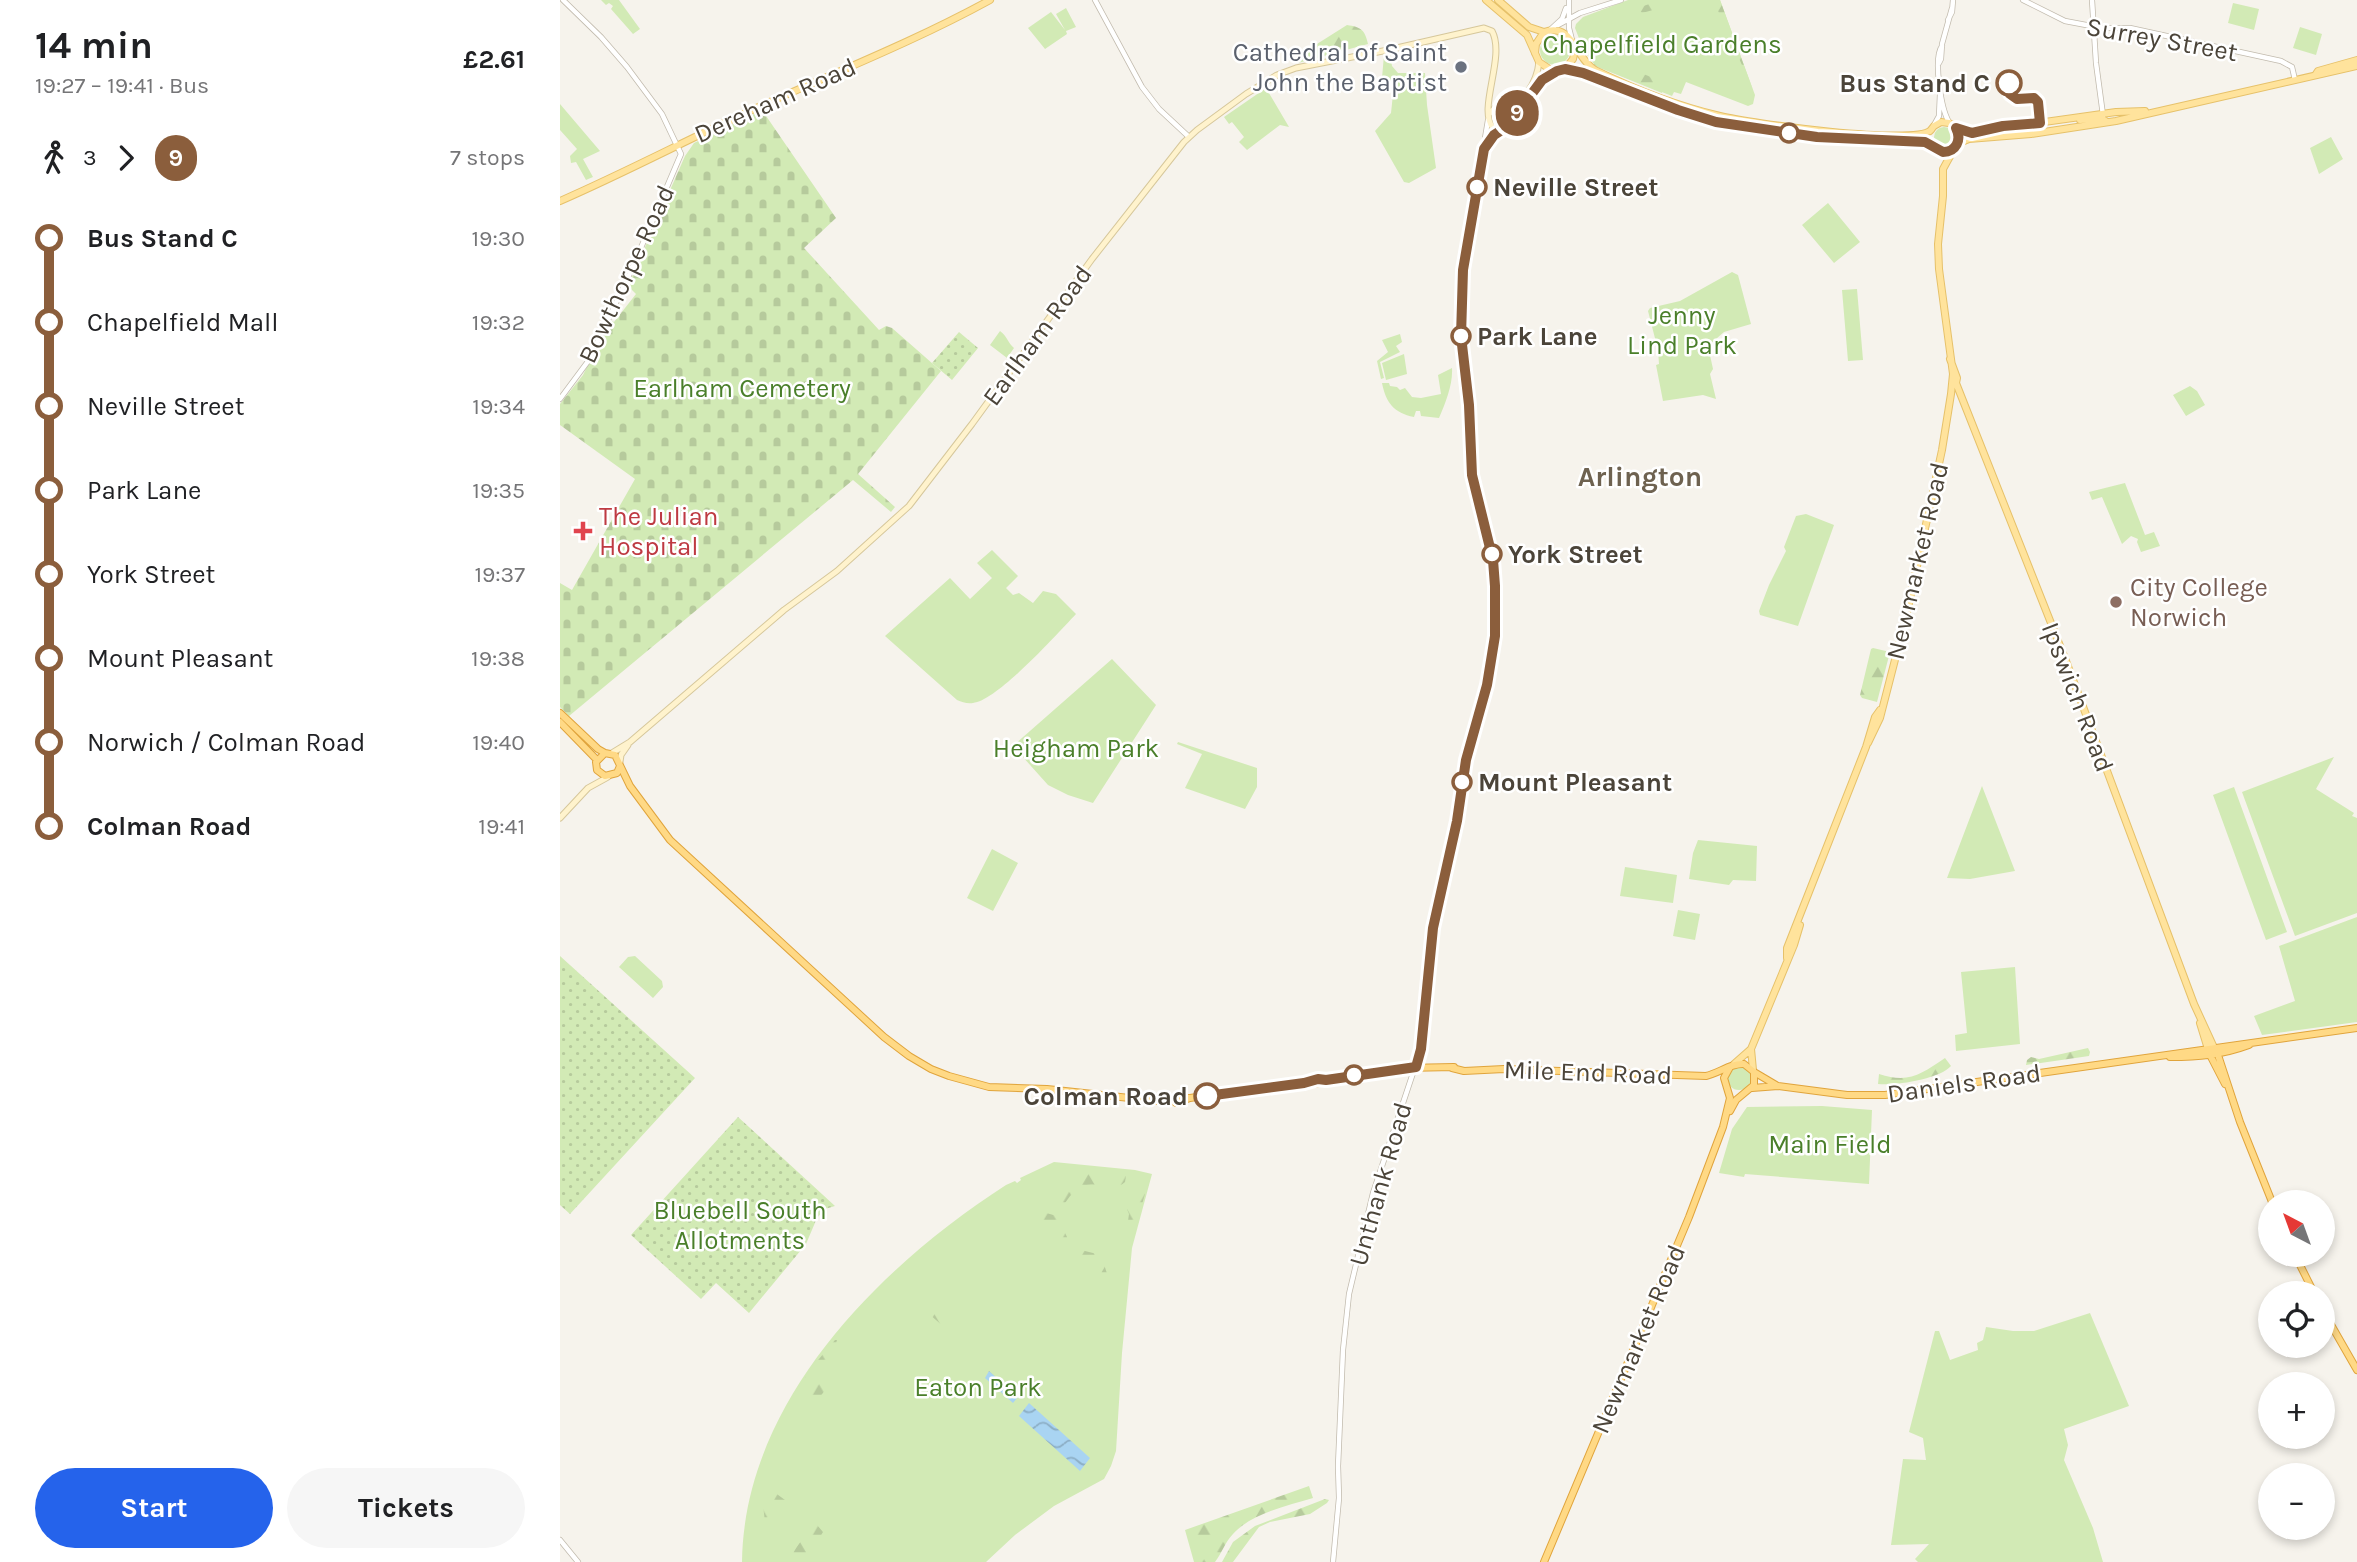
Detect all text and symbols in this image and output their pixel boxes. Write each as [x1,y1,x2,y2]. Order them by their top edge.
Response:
street label: Surrey Street [2084,11,2240,68]
text: 14 min [35,23,153,68]
park label: Chapelfield Gardens [1542,29,1782,60]
place label: Cathedral of Saint John the Baptist [1233,37,1447,98]
text: £2.61 [463,44,525,75]
street label: Dereham Road [690,51,861,150]
marker: Cathedral of Saint John the Baptist [1453,59,1469,75]
place label: Bus Stand C [1839,68,1990,99]
marker: Bus Stand C [1996,70,2022,96]
text: 19:27 – 19:41 · Bus [35,72,209,99]
line badge: 9 [1494,90,1540,136]
text: 9 [1510,99,1524,127]
unlabelled marker [1779,123,1799,143]
icon: walk [35,139,73,177]
icon: forward [107,139,145,177]
text: 3 [83,144,97,171]
text: 9 [169,144,183,172]
text: 7 stops [450,144,525,171]
place label: Neville Street [1493,172,1659,203]
marker: Neville Street [1467,177,1487,197]
street label: Bowthorpe Road [572,180,681,368]
text: Bus Stand C [87,223,238,254]
text: 19:30 [472,225,525,252]
street label: Earlham Road [976,259,1099,412]
park label: Jenny Lind Park [1627,300,1737,361]
text: Chapelfield Mall [87,307,279,338]
text: 19:32 [472,309,525,336]
place label: Park Lane [1477,321,1598,352]
marker: Park Lane [1451,326,1471,346]
park label: Earlham Cemetery [633,373,851,404]
text: Neville Street [87,391,244,422]
text: 19:34 [472,393,525,420]
street label: Newmarket Road [1880,459,1955,663]
district label: Arlington [1578,460,1702,493]
text: Park Lane [87,475,201,506]
text: 19:35 [472,477,525,504]
place label: The Julian Hospital [599,501,719,562]
marker: The Julian Hospital [573,521,593,541]
place label: York Street [1508,539,1643,570]
marker: York Street [1482,544,1502,564]
text: York Street [87,559,215,590]
text: 19:37 [474,561,525,588]
place label: City College Norwich [2130,572,2268,633]
marker: City College Norwich [2108,594,2124,610]
street label: Ipswich Road [2035,618,2120,776]
text: Mount Pleasant [87,643,273,674]
text: 19:38 [471,645,525,672]
text: Norwich / Colman Road [87,727,365,758]
text: 19:40 [472,729,525,756]
park label: Heigham Park [993,733,1159,764]
place label: Mount Pleasant [1478,767,1672,798]
marker: Mount Pleasant [1452,772,1472,792]
text: Colman Road [87,811,251,842]
text: 19:41 [478,813,525,840]
street label: Mile End Road [1503,1054,1673,1091]
street label: Daniels Road [1885,1057,2043,1110]
unlabelled marker [1344,1065,1364,1085]
place label: Colman Road [1024,1081,1188,1112]
marker: Colman Road [1194,1083,1220,1109]
street label: Unthank Road [1342,1099,1419,1270]
park label: Main Field [1768,1129,1892,1160]
north arrow [2258,1190,2334,1267]
map controls [2258,1190,2335,1540]
park label: Bluebell South Allotments [653,1195,827,1256]
street label: Newmarket Road [1585,1240,1692,1438]
button: locate [2258,1281,2335,1358]
park label: Eaton Park [914,1372,1042,1403]
button: + [2258,1372,2335,1449]
button: − [2258,1463,2335,1540]
button: Start [35,1468,273,1548]
button: Tickets [287,1468,525,1548]

